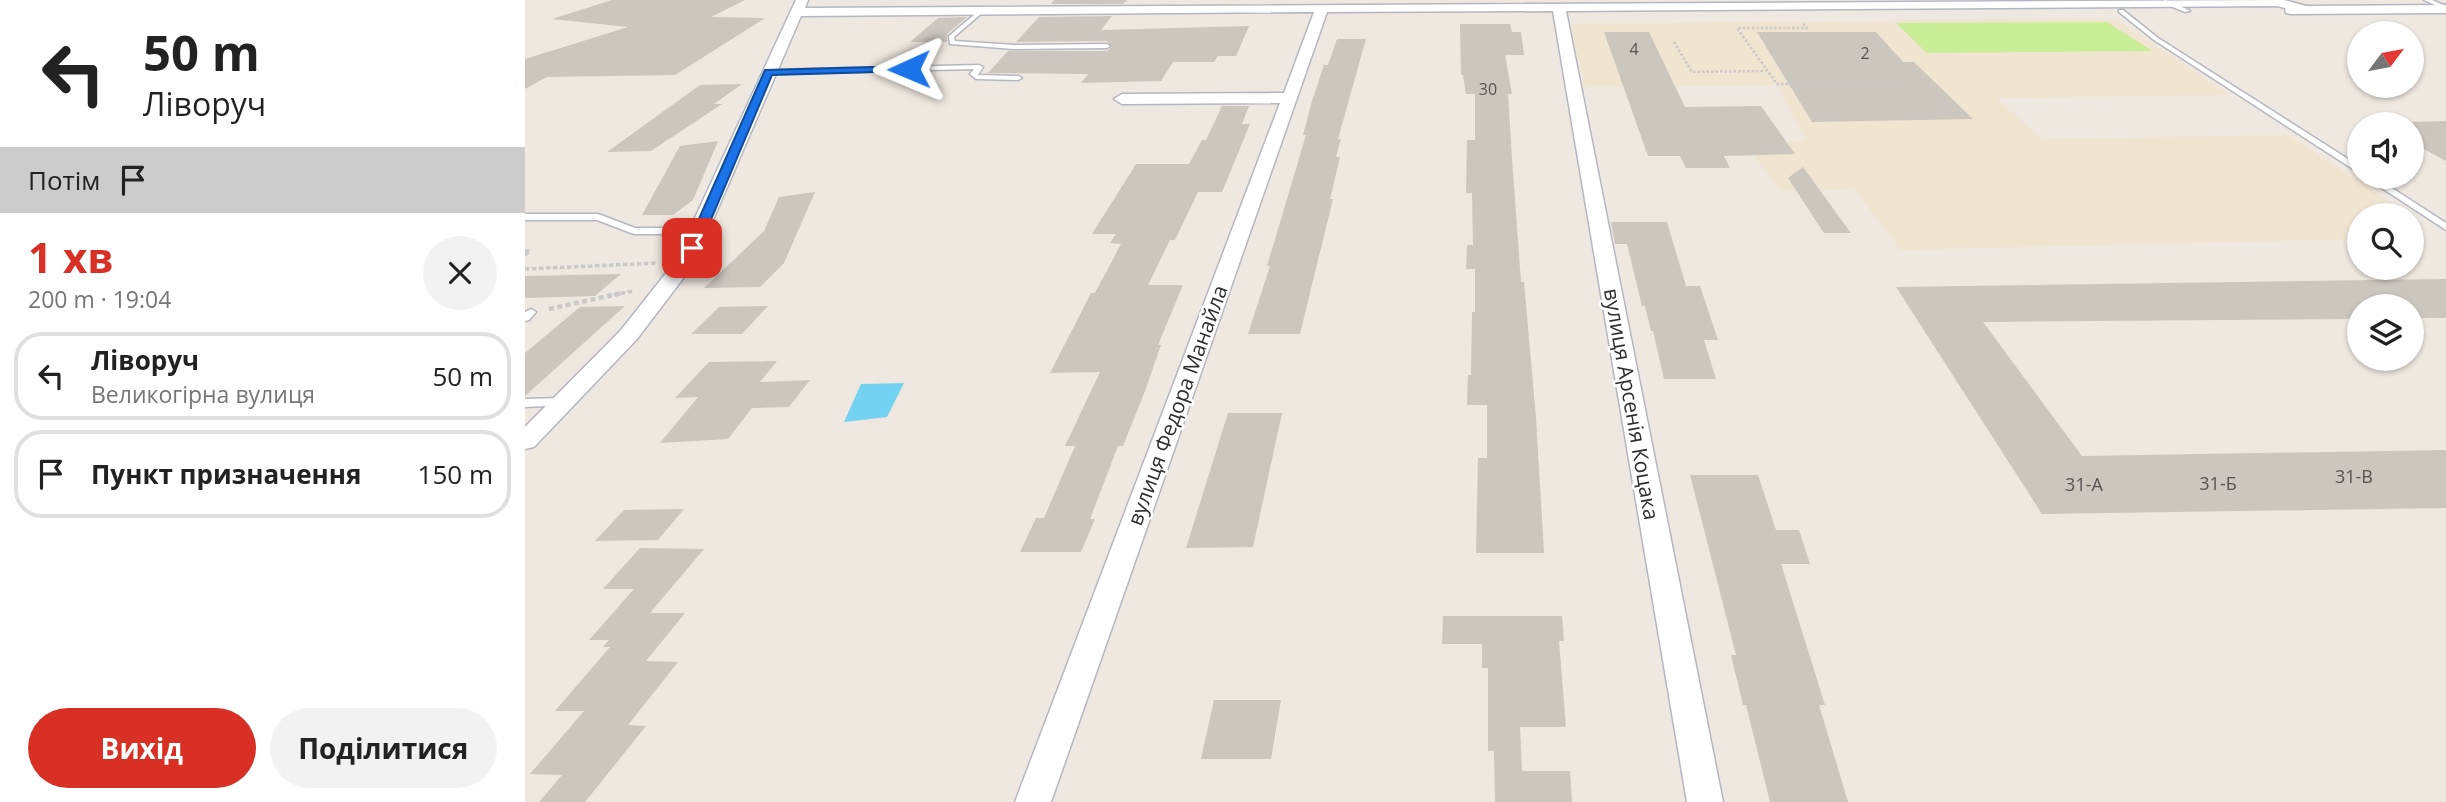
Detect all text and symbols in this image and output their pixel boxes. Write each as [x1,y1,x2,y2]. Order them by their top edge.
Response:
text: 50 m [143,19,260,85]
north arrow [2347,21,2424,98]
map controls [2347,21,2424,371]
icon: left [28,28,119,119]
position arrow [872,32,946,106]
house number: 4 [1629,38,1639,60]
house number: 2 [1860,42,1870,64]
house number: 30 [1479,78,1497,100]
text: Ліворуч [143,82,266,125]
button: sound [2347,112,2424,189]
icon: arrive [114,161,152,199]
text: Потім [28,162,100,198]
button: search [2347,203,2424,280]
pin [662,218,722,278]
text: 1 хв [28,228,114,285]
icon: arrive [673,229,711,267]
button: close [423,236,497,310]
street label: вулиця Федора Манайла [1120,281,1234,529]
text: 200 m · 19:04 [28,283,171,315]
street label: вулиця Арсенія Коцака [1598,286,1666,522]
button: layers [2347,294,2424,371]
text: Ліворуч [91,342,199,378]
icon: left [32,357,70,395]
text: 50 m [432,358,493,394]
text: Великогірна вулиця [91,378,315,410]
icon: arrive [32,455,70,493]
text: Пункт призначення [91,456,361,492]
text: 150 m [418,456,493,492]
house number: 31-В [2335,464,2373,488]
house number: 31-Б [2199,471,2237,495]
house number: 31-А [2065,472,2103,496]
button: Вихід [28,708,256,788]
button: Поділитися [270,708,497,788]

